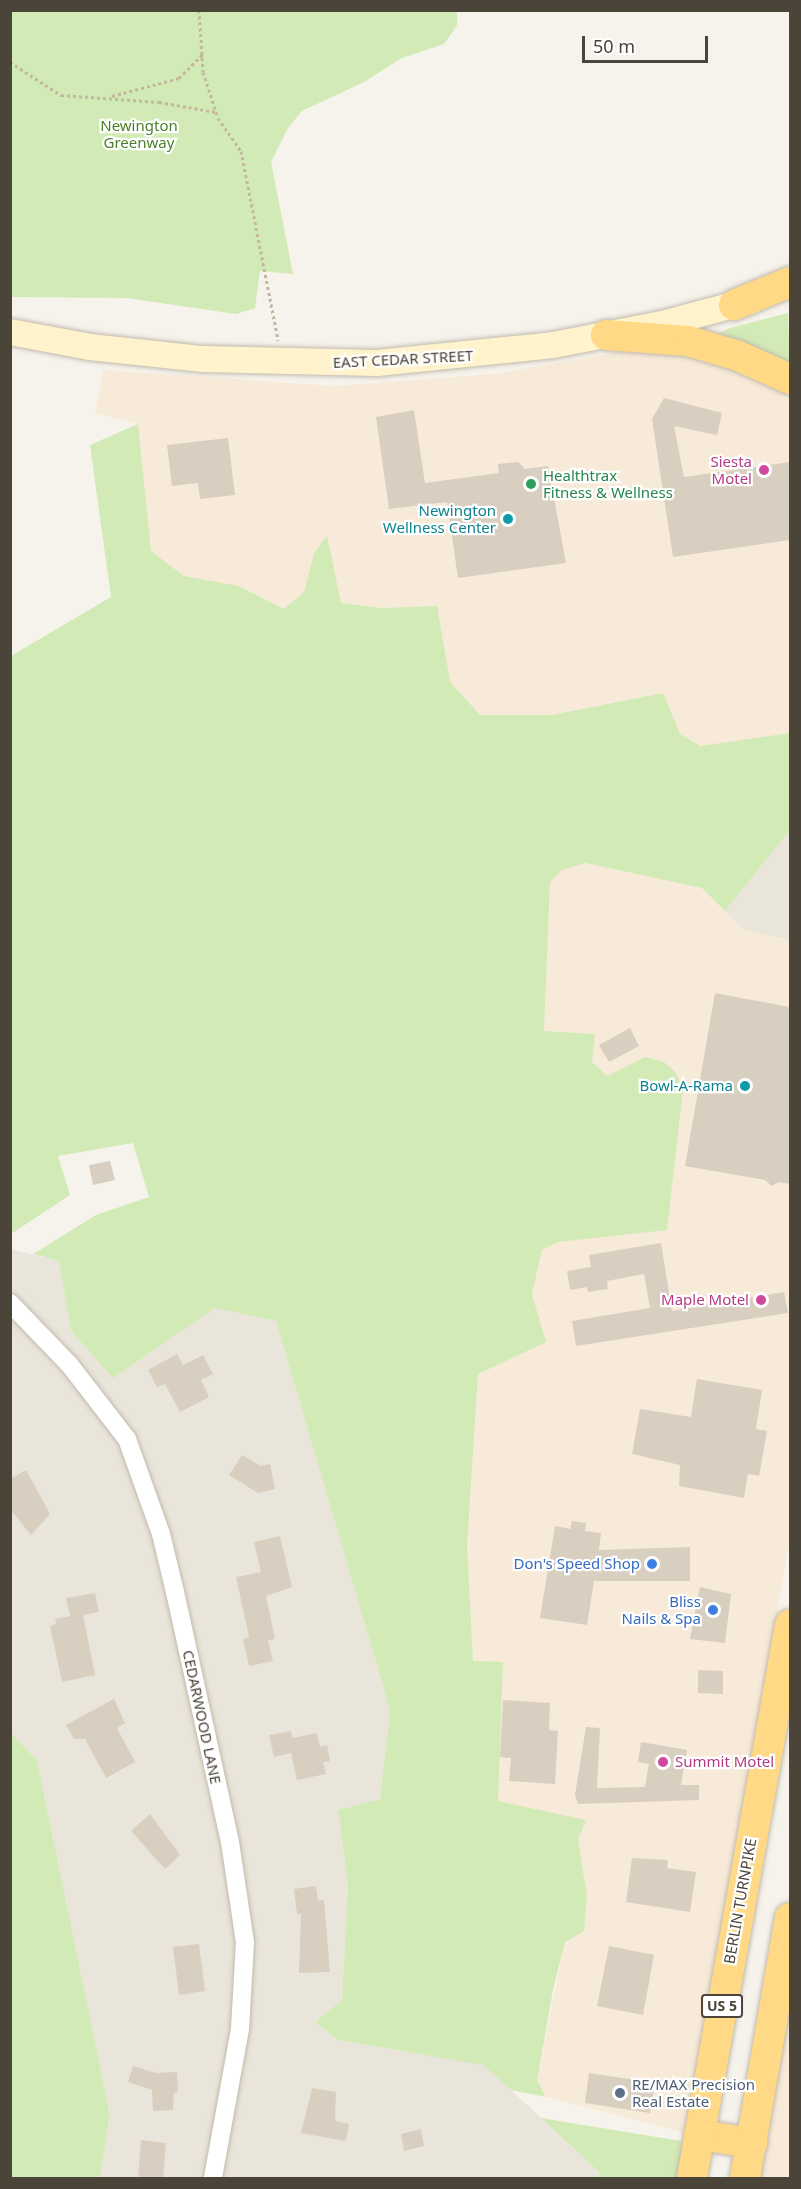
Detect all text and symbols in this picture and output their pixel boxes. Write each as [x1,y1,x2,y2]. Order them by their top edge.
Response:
scale bar [585,24,711,62]
text: 50 m [593,34,635,58]
park label: Newington Greenway [100,116,178,151]
street label: EAST CEDAR STREET [332,346,474,372]
place label: Siesta Motel [710,452,752,487]
marker: Siesta Motel [757,463,771,477]
place label: Healthtrax Fitness & Wellness [543,466,673,501]
marker: Healthtrax Fitness & Wellness [524,477,538,491]
place label: Newington Wellness Center [383,501,496,536]
marker: Newington Wellness Center [501,512,515,526]
place label: Bowl-A-Rama [639,1077,733,1095]
marker: Bowl-A-Rama [738,1079,752,1093]
place label: Maple Motel [661,1291,749,1309]
marker: Maple Motel [754,1293,768,1307]
place label: Don's Speed Shop [514,1555,640,1573]
marker: Don's Speed Shop [645,1557,659,1571]
place label: Bliss Nails & Spa [622,1592,701,1627]
marker: Bliss Nails & Spa [706,1603,720,1617]
street label: CEDARWOOD LANE [179,1648,225,1786]
place label: Summit Motel [675,1753,774,1771]
marker: Summit Motel [656,1755,670,1769]
street label: BERLIN TURNPIKE [720,1837,760,1965]
road number: US 5 [701,1995,743,2017]
place label: RE/MAX Precision Real Estate [632,2075,755,2110]
marker: RE/MAX Precision Real Estate [613,2086,627,2100]

